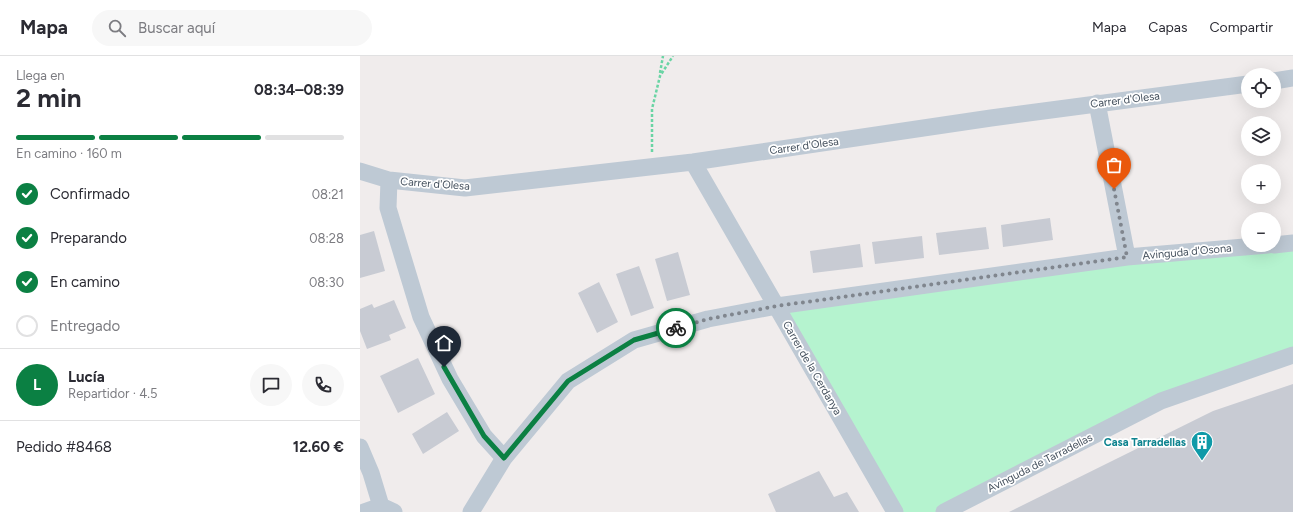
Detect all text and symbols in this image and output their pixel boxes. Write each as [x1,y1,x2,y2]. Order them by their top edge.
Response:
search box [92,10,372,46]
text: Mapa [20,16,68,39]
icon: search [106,17,128,39]
text: Buscar aquí [138,19,215,37]
text: Mapa [1092,19,1126,36]
text: Capas [1148,19,1187,36]
text: Compartir [1209,19,1273,36]
text: Llega en [16,68,65,83]
map controls [1241,68,1281,252]
button: locate [1241,68,1281,108]
text: 08:34–08:39 [254,81,344,99]
text: 2 min [16,82,82,114]
street label: Carrer d'Olesa [1090,89,1160,111]
button: layers [1241,116,1281,156]
street label: Carrer d'Olesa [769,135,839,157]
text: En camino · 160 m [16,146,122,161]
pin [1097,148,1131,189]
icon: bag [1103,154,1125,176]
button: + [1241,164,1281,204]
street label: Carrer d'Olesa [400,175,470,193]
icon: check [16,183,38,205]
text: Confirmado [50,185,130,203]
text: 08:21 [312,187,344,202]
button: − [1241,212,1281,252]
icon: check [16,227,38,249]
text: Preparando [50,229,127,247]
text: 08:28 [309,231,344,246]
street label: Avinguda d'Osona [1142,242,1232,262]
icon: check [16,271,38,293]
text: En camino [50,273,120,291]
text: 08:30 [309,275,344,290]
courier [656,308,696,348]
text: Entregado [50,317,120,335]
icon: bike [665,317,687,339]
street label: Carrer de la Cerdanya [780,319,844,417]
pin [427,326,461,367]
icon: home [433,332,455,354]
button: chat [250,364,292,406]
button: phone [302,364,344,406]
text: Lucía [68,368,105,386]
text: L [33,376,41,394]
text: Repartidor · 4.5 [68,386,157,401]
building icon: Casa Tarradellas [1189,429,1215,462]
street label: Avinguda de Tarradellas [985,431,1095,495]
place label: Casa Tarradellas [1104,436,1186,449]
text: Pedido #8468 [16,438,112,456]
text: 12.60 € [293,438,344,456]

